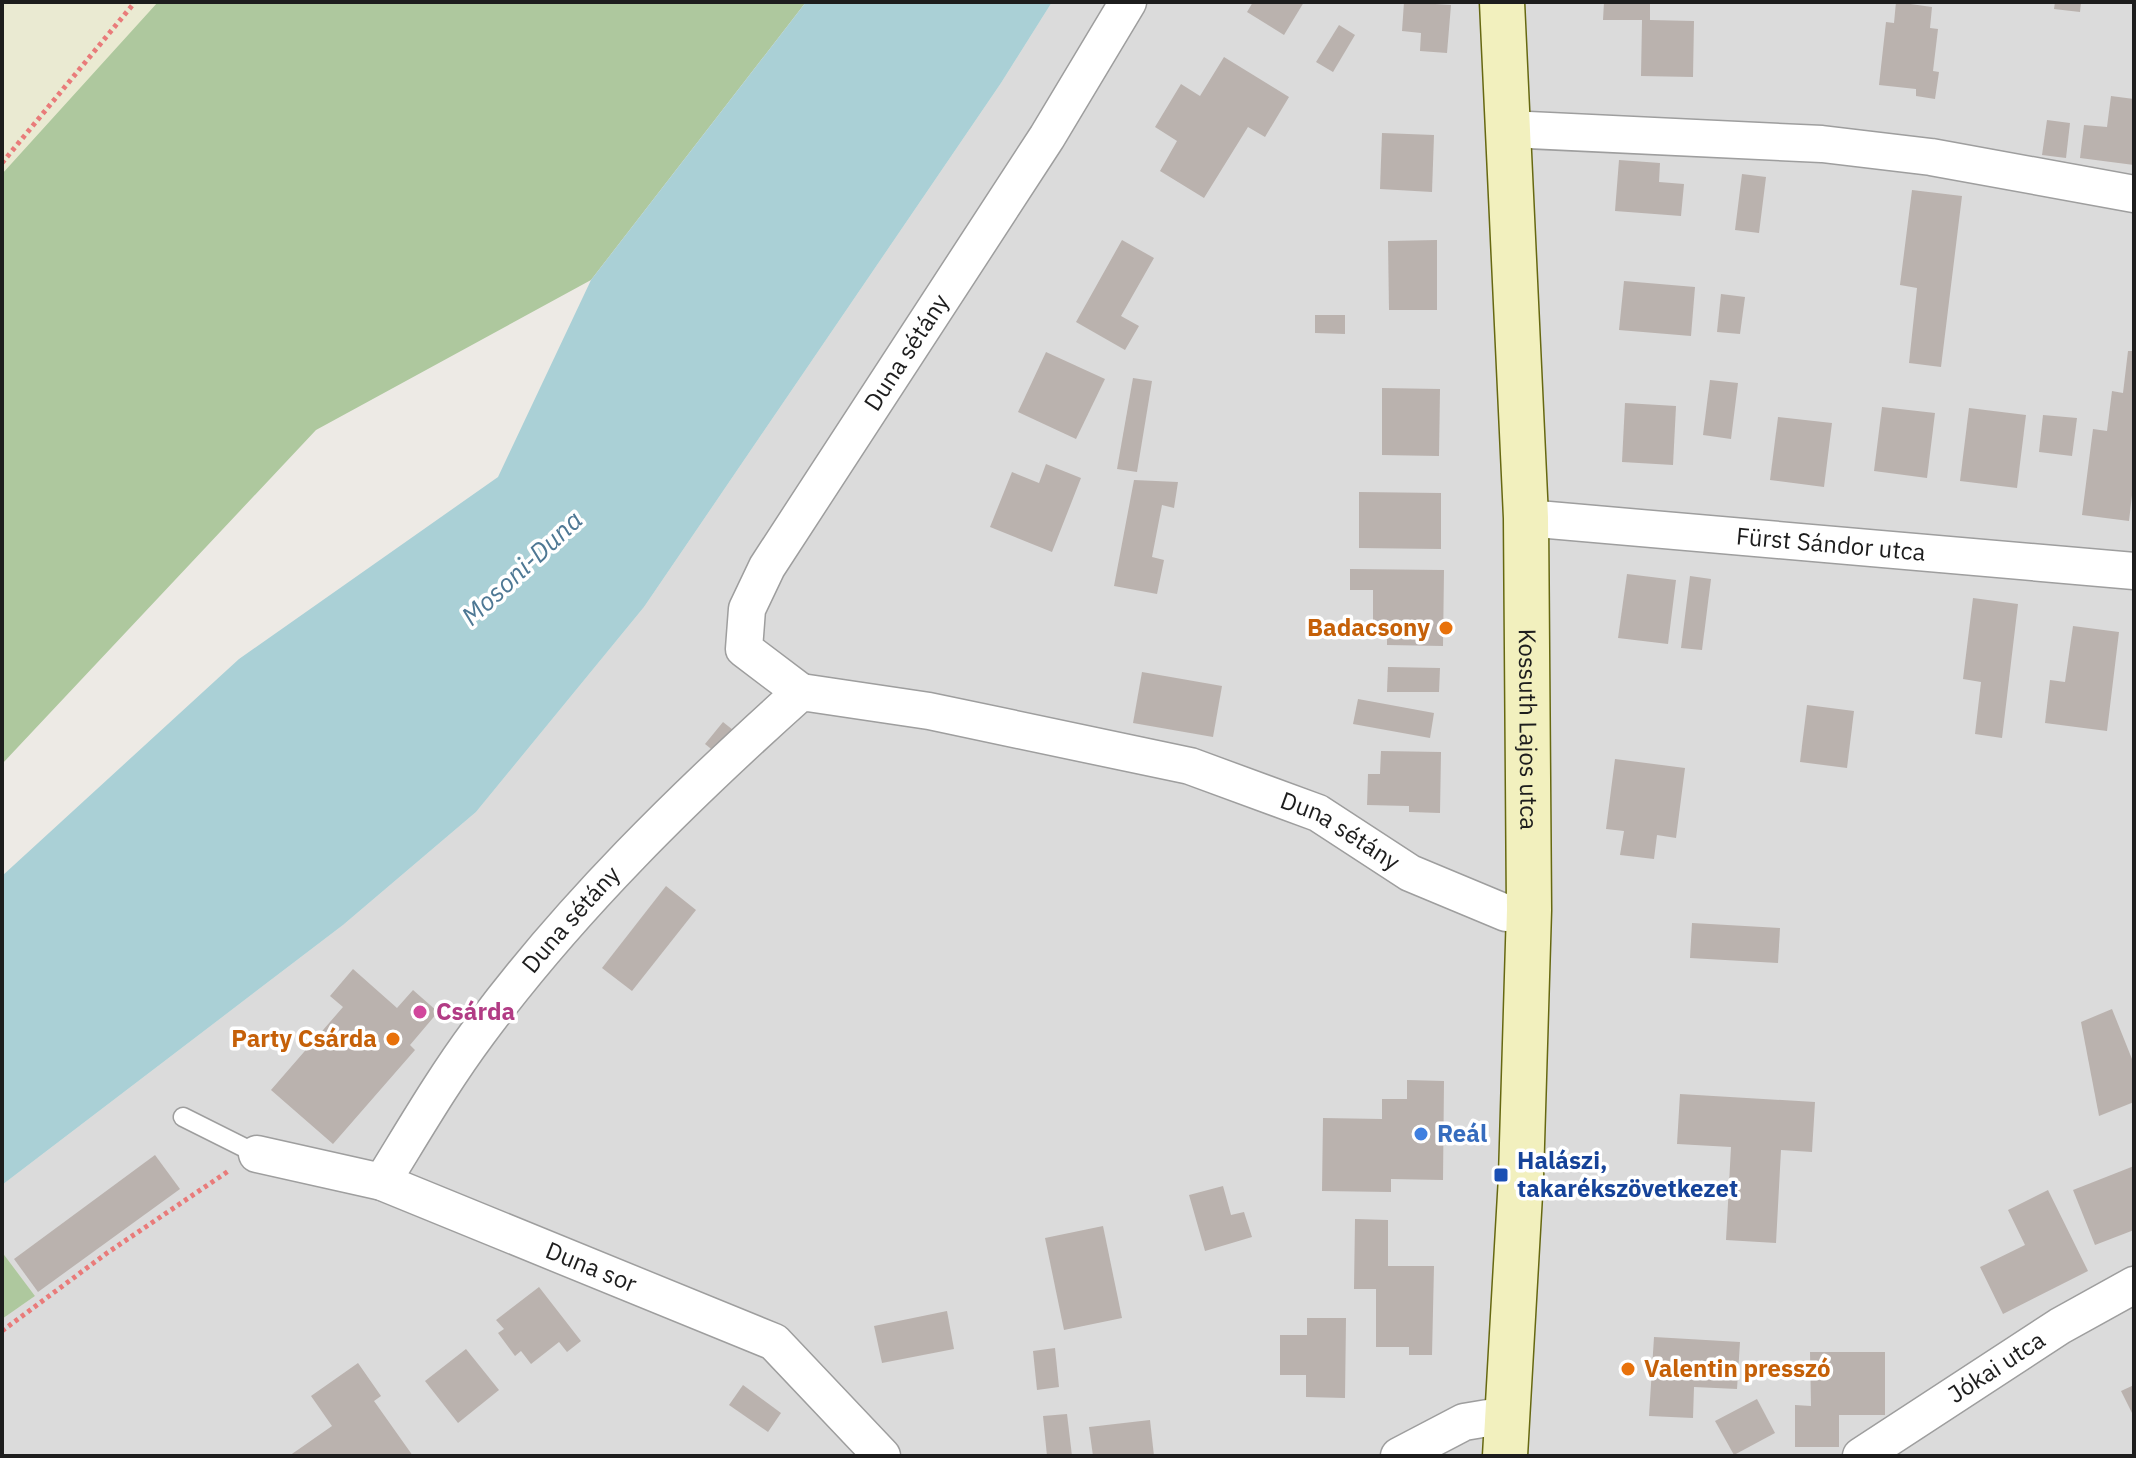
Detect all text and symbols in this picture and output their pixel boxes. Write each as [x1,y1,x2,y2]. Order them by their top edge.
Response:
street label: Duna sétány [856,287,956,417]
water label: Mosoni-Duna [453,502,589,632]
street label: Fürst Sándor utca [1735,519,1927,568]
place label: Badacsony [1307,611,1430,643]
marker: Badacsony [1437,619,1455,637]
street label: Kossuth Lajos utca [1512,629,1545,830]
street label: Duna sétány [1276,784,1406,877]
street label: Duna sétány [514,858,627,980]
place label: Csárda [436,995,515,1027]
marker: Csárda [411,1003,429,1021]
place label: Party Csárda [231,1022,377,1054]
marker: Party Csárda [384,1030,402,1048]
place label: Reál [1437,1117,1487,1149]
marker: Reál [1412,1125,1430,1143]
place label: Halászi, takarékszövetkezet [1517,1144,1738,1204]
marker: Halászi, takarékszövetkezet [1492,1166,1510,1184]
street label: Duna sor [541,1234,642,1299]
street label: Jókai utca [1941,1323,2051,1410]
place label: Valentin presszó [1644,1352,1831,1384]
marker: Valentin presszó [1619,1360,1637,1378]

